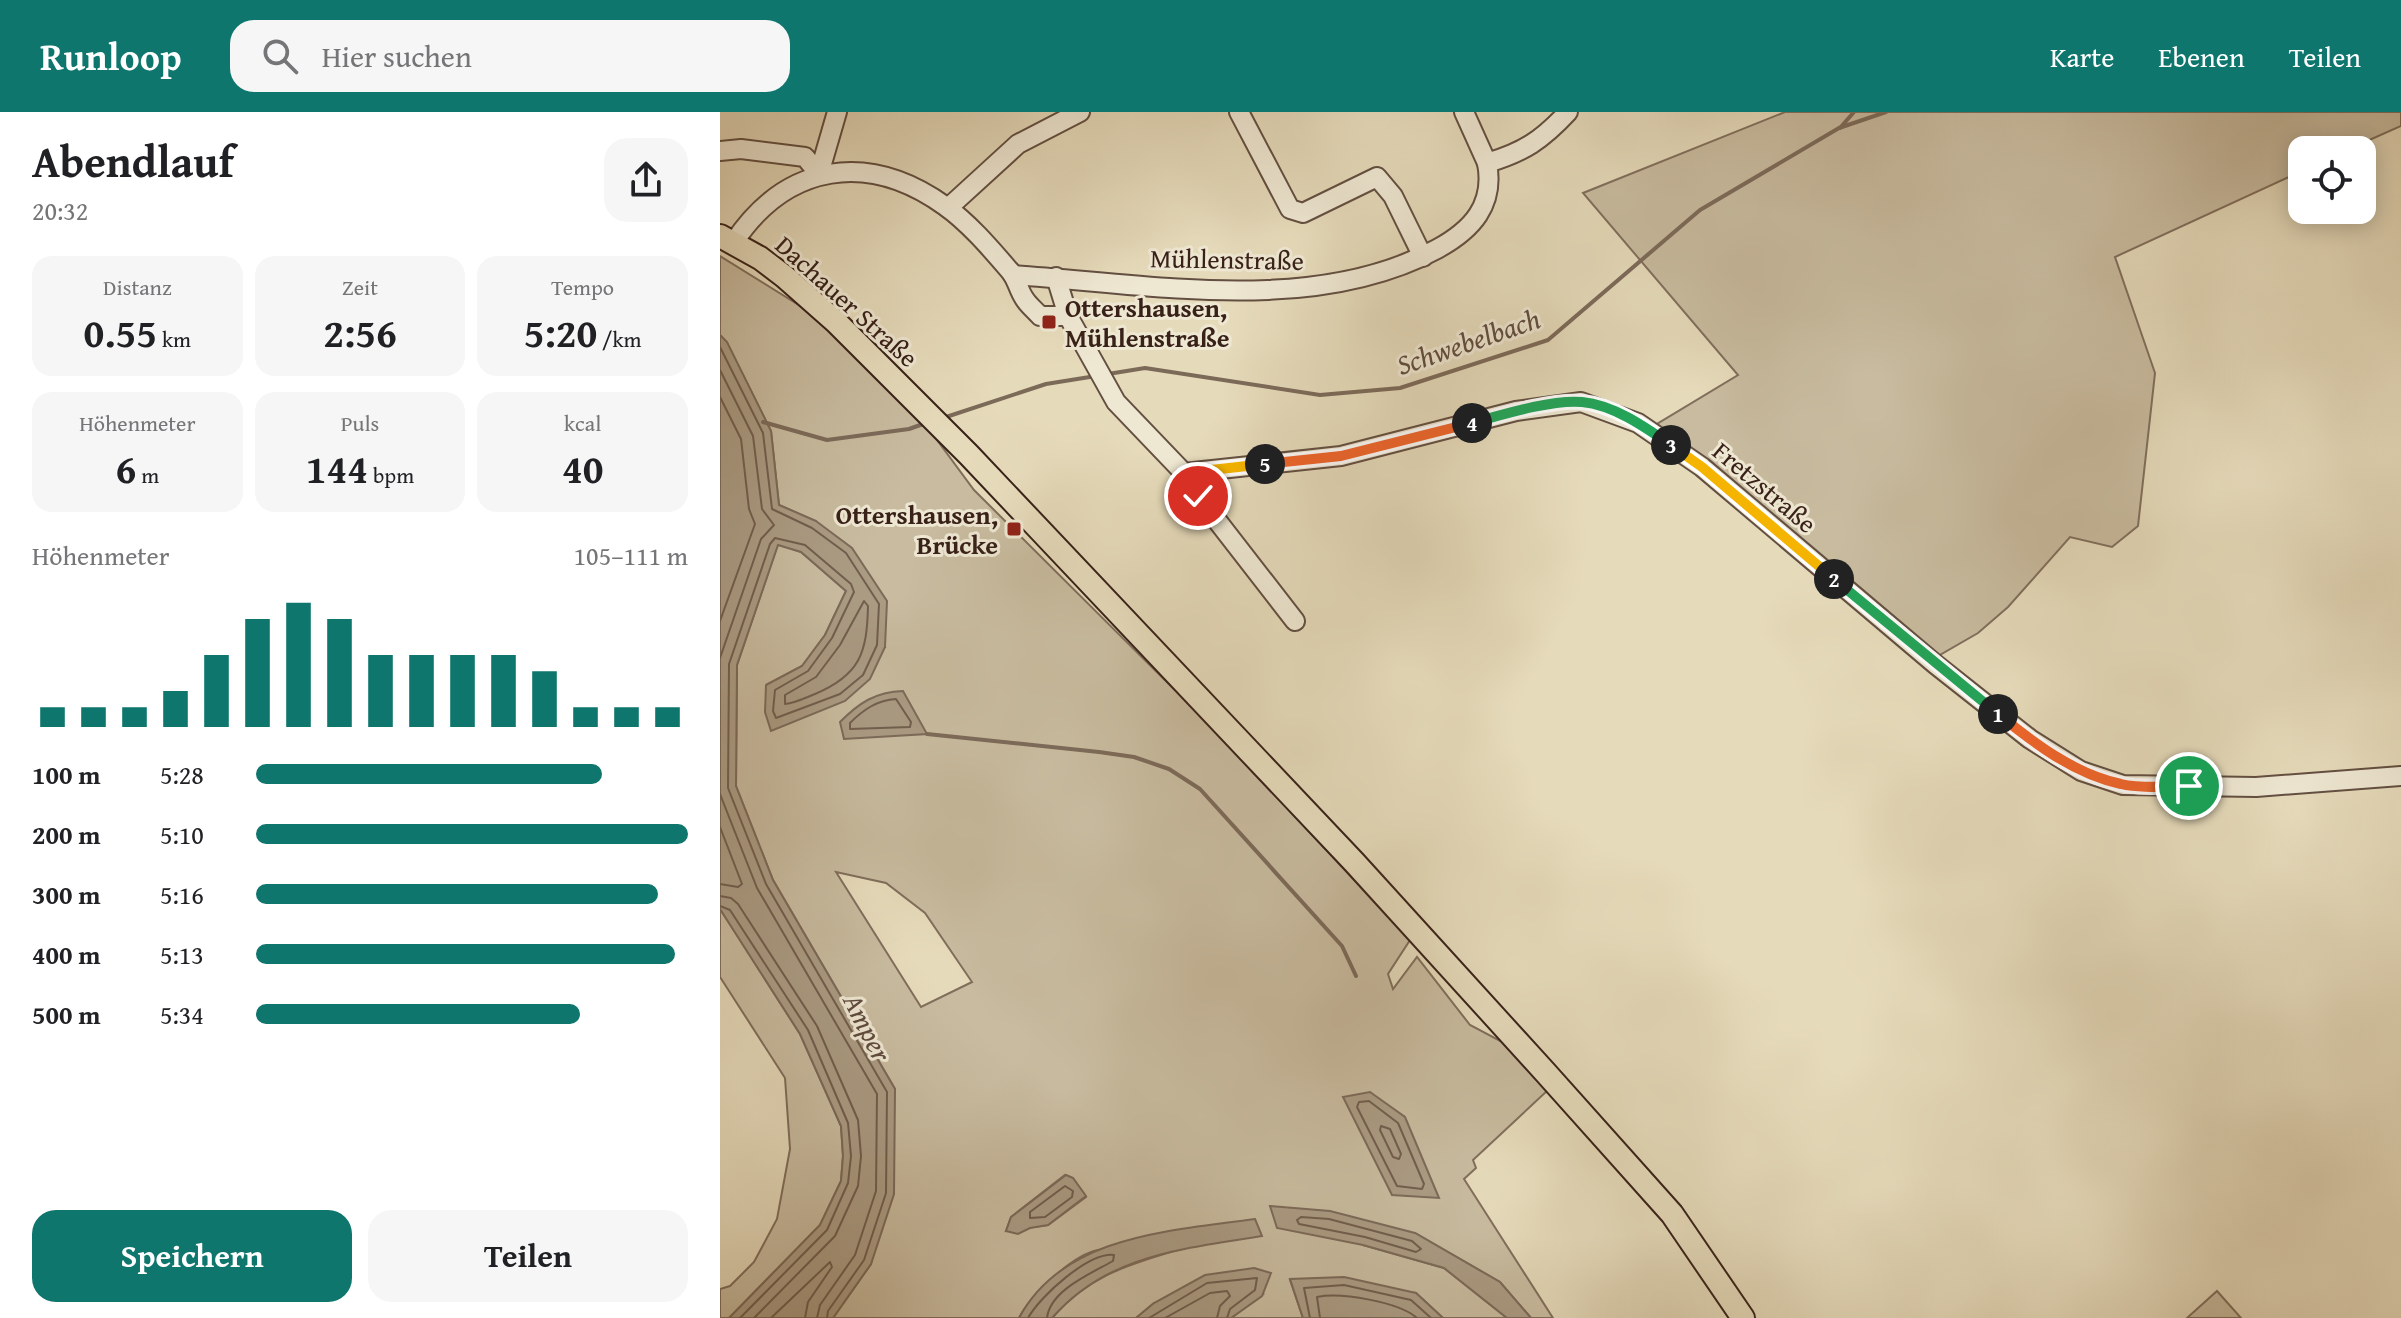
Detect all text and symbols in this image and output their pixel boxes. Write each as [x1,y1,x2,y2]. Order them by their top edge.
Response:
search box [230,20,790,92]
text: Runloop [40,28,182,84]
icon: search [258,34,302,78]
text: Hier suchen [322,34,472,78]
text: Karte [2050,36,2114,77]
text: Ebenen [2158,36,2245,77]
text: Teilen [2289,36,2361,77]
text: Abendlauf [32,129,234,193]
map controls [2288,136,2376,224]
button: locate [2288,136,2376,224]
button: share [604,138,688,222]
text: 20:32 [32,191,88,230]
street label: Dachauer Straße [767,226,927,376]
street label: Mühlenstraße [1150,238,1304,280]
text: Distanz [103,271,172,303]
text: Zeit [342,271,378,303]
text: Tempo [551,271,614,303]
place label: Ottershausen, Mühlenstraße [1065,288,1230,357]
water label: Schwebelbach [1391,297,1545,385]
text: 0.55 [84,303,157,362]
text: 2:56 [323,303,397,362]
text: 5:20 [524,303,597,362]
marker: Ottershausen, Mühlenstraße [1040,313,1058,331]
text: km [157,323,191,355]
text: /km [597,323,642,355]
pin: 4 [1452,403,1492,443]
text: Höhenmeter [79,407,195,439]
text: Puls [341,407,379,439]
text: kcal [564,407,601,439]
text: 4 [1466,407,1478,439]
pin: 3 [1651,425,1691,465]
text: 3 [1665,429,1677,461]
street label: Fretzstraße [1704,432,1826,542]
text: 6 [116,439,136,498]
text: 144 [306,439,368,498]
text: 40 [562,439,603,498]
pin: 5 [1245,444,1285,484]
text: 5 [1259,448,1271,480]
text: m [136,459,159,491]
text: bpm [368,459,414,491]
pin [1164,462,1232,530]
icon: check [1176,474,1220,518]
place label: Ottershausen, Brücke [836,495,998,564]
marker: Ottershausen, Brücke [1005,520,1023,538]
text: Höhenmeter [32,536,169,575]
text: 105–111 m [574,536,688,575]
pin: 2 [1814,559,1854,599]
text: 2 [1828,563,1840,595]
pin: 1 [1978,694,2018,734]
text: 1 [1992,698,2004,730]
pin [2155,752,2223,820]
text: 100 m [32,755,100,794]
text: 5:28 [160,755,204,794]
icon: arrive [2167,764,2211,808]
text: 200 m [32,815,100,854]
text: 5:10 [160,815,204,854]
text: 300 m [32,875,100,914]
text: 5:16 [160,875,204,914]
text: 400 m [32,935,100,974]
text: 5:13 [160,935,204,974]
water label: Amper [833,985,903,1070]
text: 500 m [32,995,100,1034]
text: 5:34 [160,995,204,1034]
button: Speichern [32,1210,352,1302]
button: Teilen [368,1210,688,1302]

